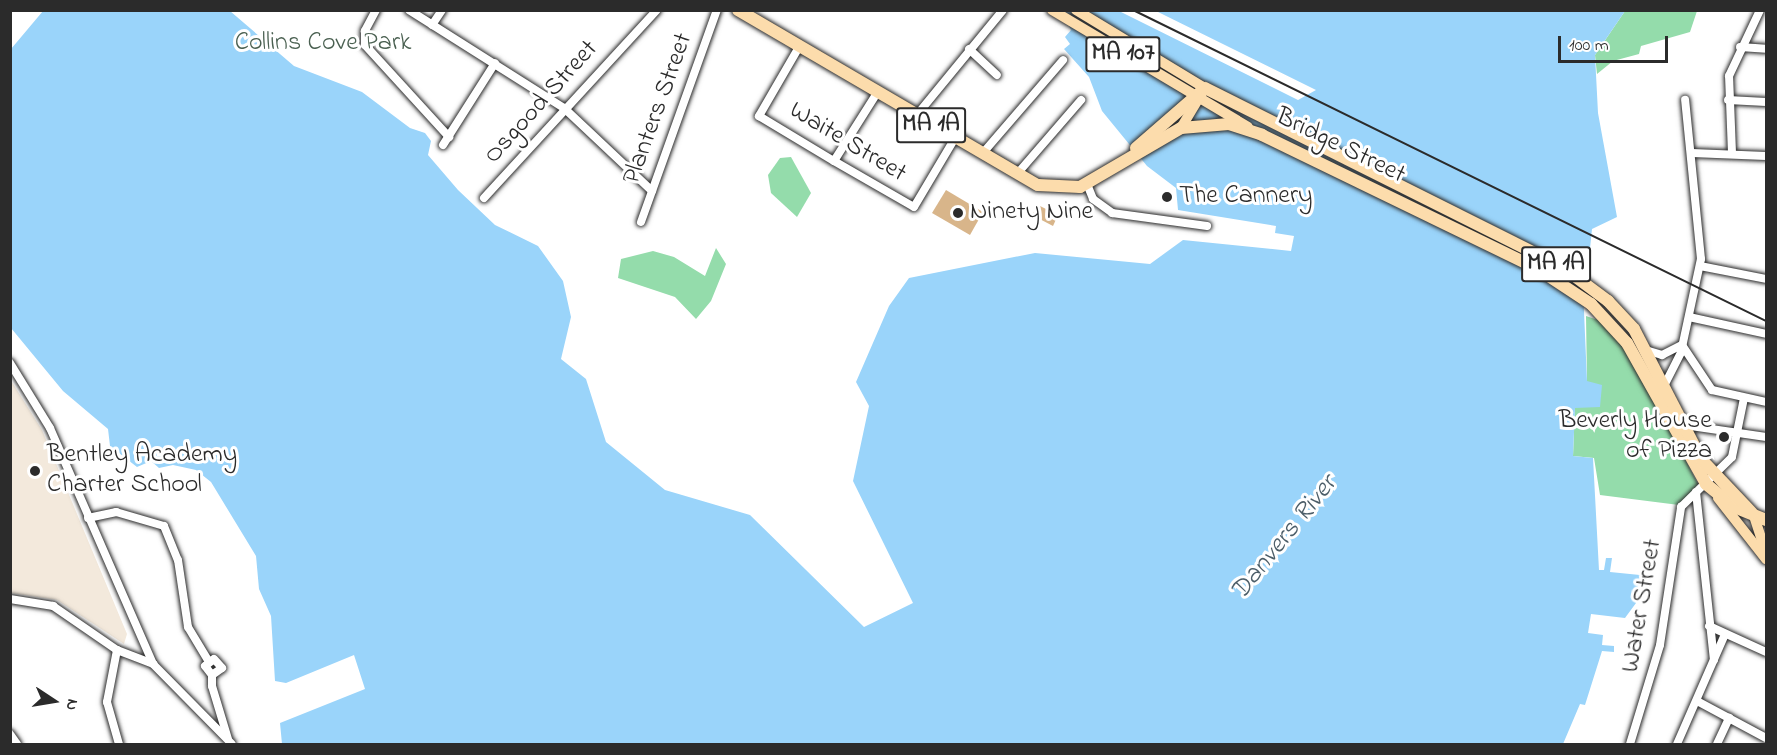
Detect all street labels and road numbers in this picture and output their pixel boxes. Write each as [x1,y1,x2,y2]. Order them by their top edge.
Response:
street label: Planters Street [617,29,701,189]
road number: MA 107 [1084,33,1162,75]
street label: Osgood Street [478,35,606,171]
street label: Waite Street [783,96,911,190]
street label: Bridge Street [1270,102,1410,192]
road number: MA 1A [895,104,967,146]
road number: MA 1A [1520,243,1592,285]
street label: Water Street [1616,537,1670,675]

